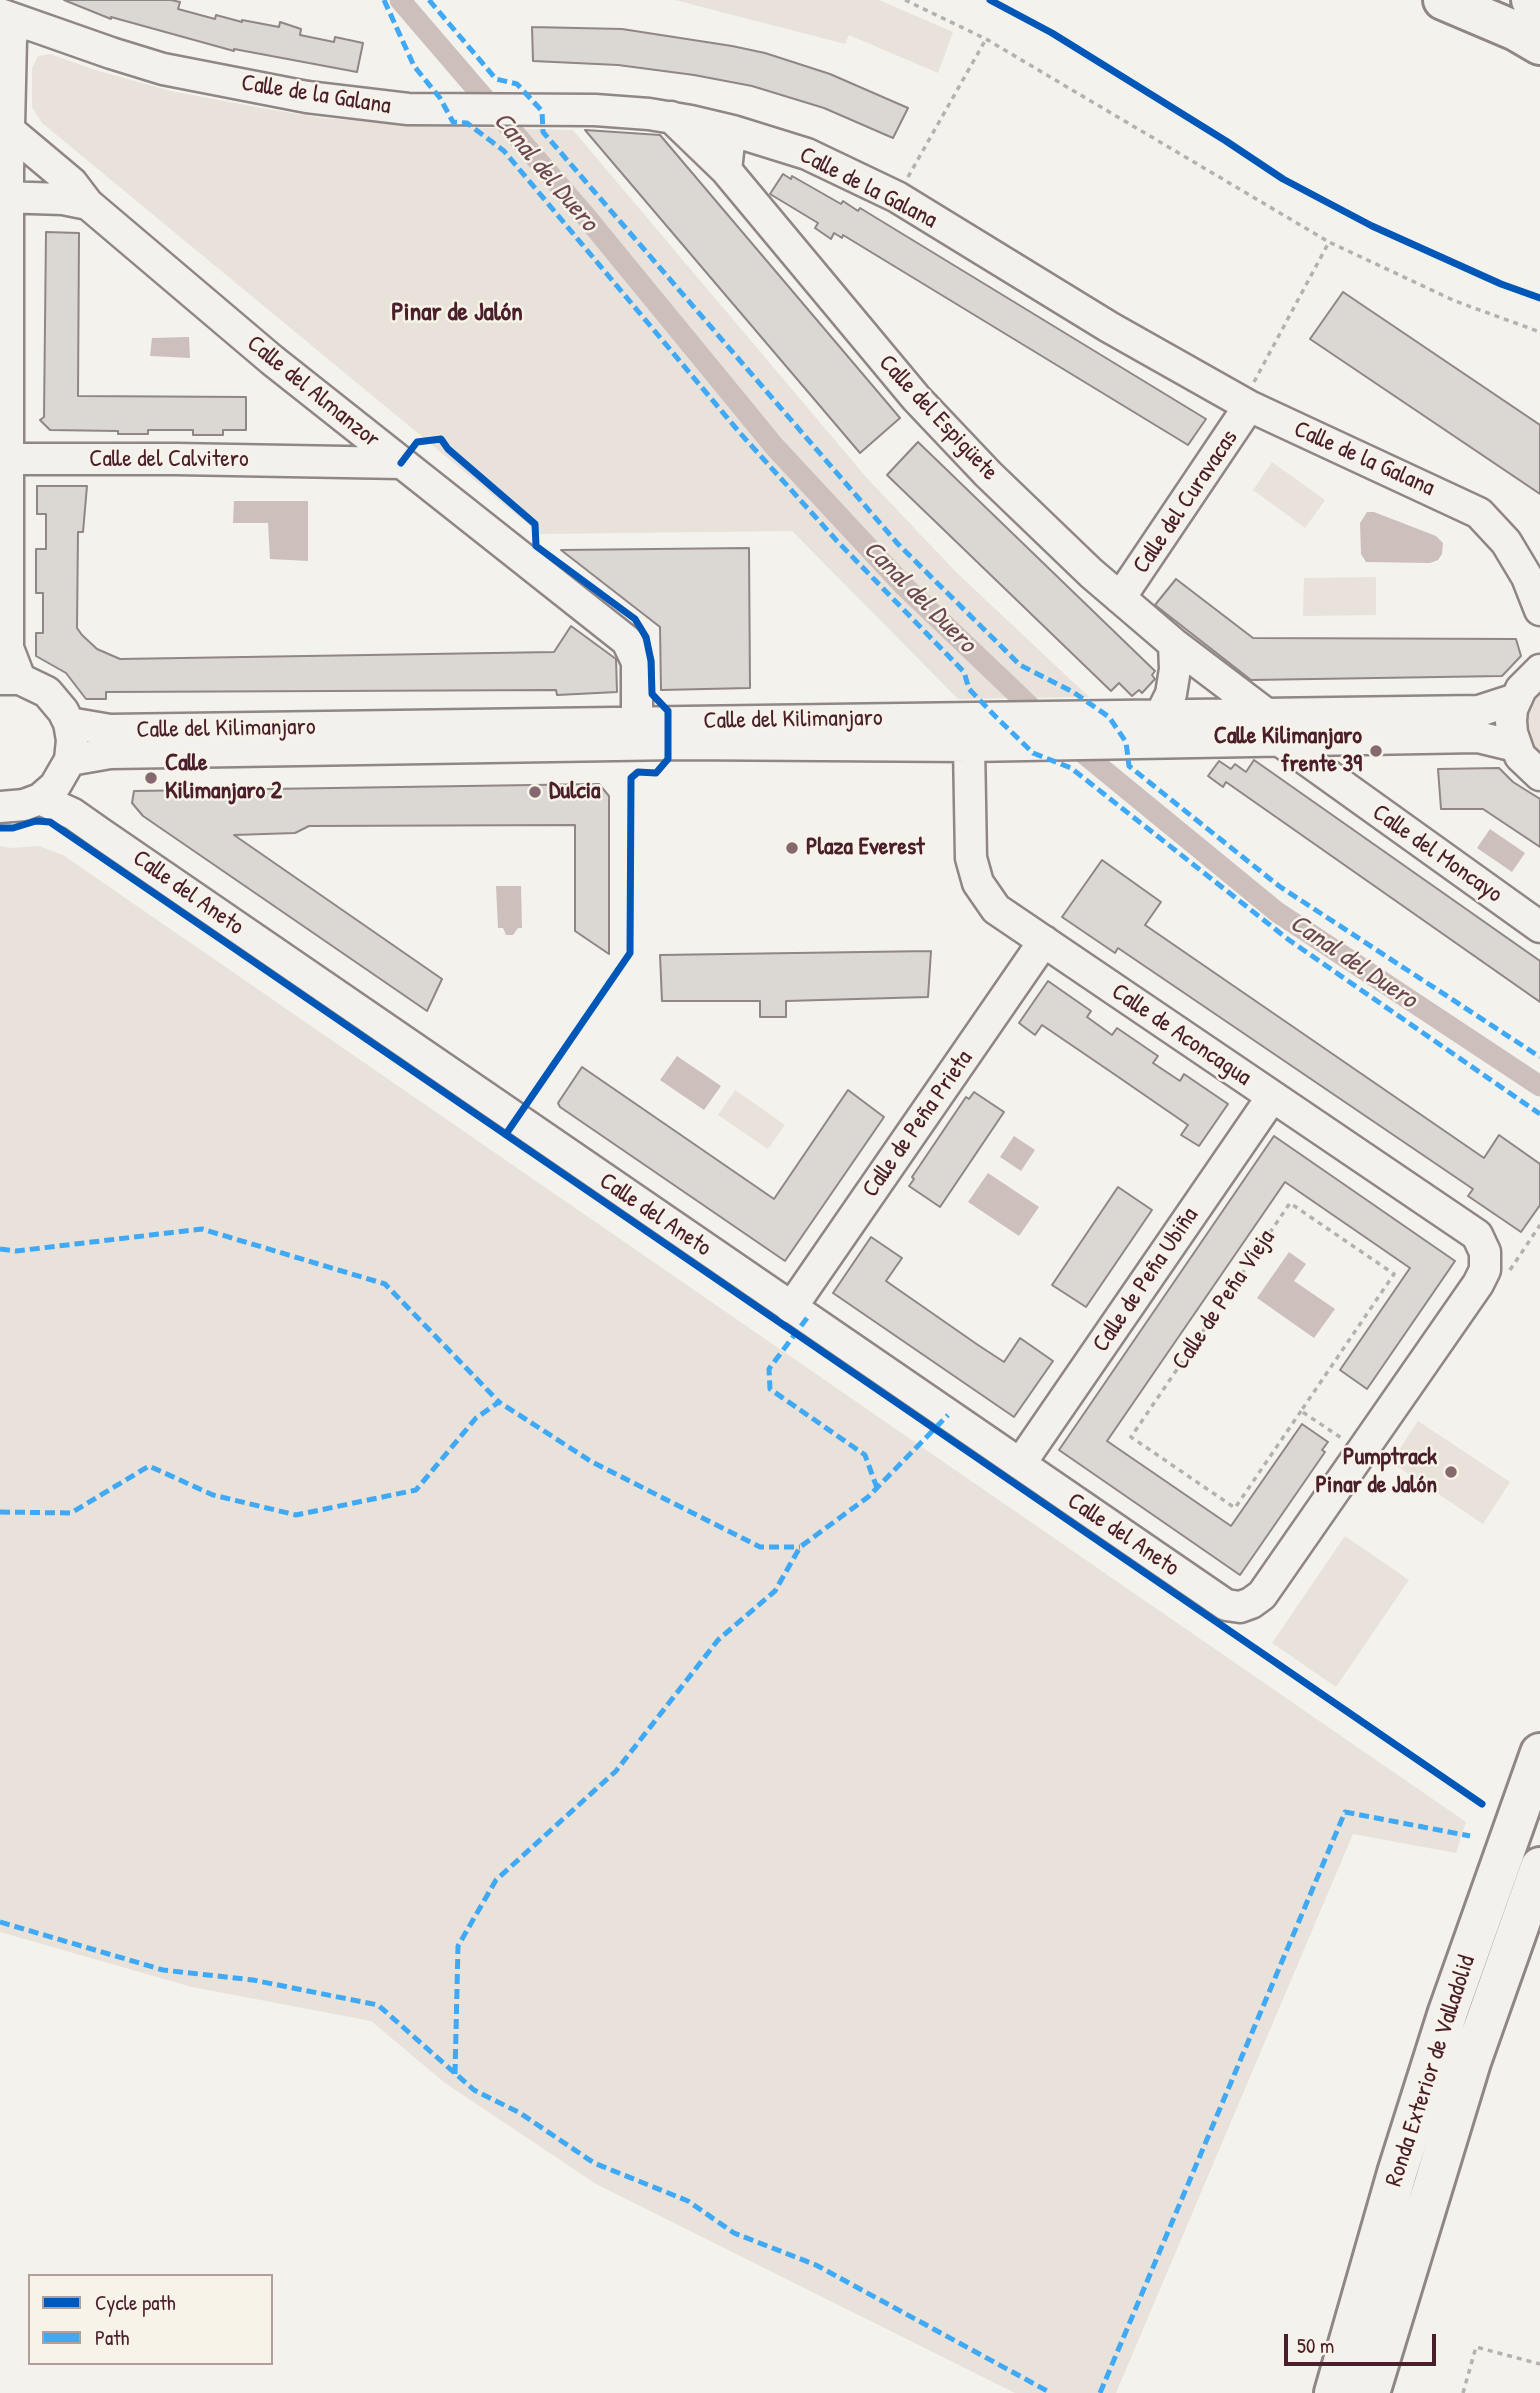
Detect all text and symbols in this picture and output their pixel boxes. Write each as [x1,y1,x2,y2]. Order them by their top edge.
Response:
street label: Calle de la Galana [239,69,393,121]
water label: Canal del Duero [486,106,604,238]
street label: Calle de la Galana [794,141,942,235]
district label: Pinar de Jalón [391,297,523,329]
street label: Calle del Almanzor [241,330,385,454]
street label: Calle del Espigüete [872,349,1004,487]
street label: Calle de la Galana [1289,415,1439,503]
street label: Calle del Curavacas [1127,425,1245,579]
street label: Calle del Calvitero [89,446,249,474]
water label: Canal del Duero [856,534,982,660]
street label: Calle del Kilimanjaro [703,704,883,736]
street label: Calle del Kilimanjaro [136,713,316,745]
place label: Calle Kilimanjaro frente 39 [1214,723,1362,779]
marker: Calle Kilimanjaro frente 39 [1368,743,1384,759]
place label: Calle Kilimanjaro 2 [165,750,282,806]
marker: Calle Kilimanjaro 2 [143,770,159,786]
place label: Dulcia [549,778,600,806]
marker: Dulcia [527,784,543,800]
street label: Calle del Moncayo [1366,799,1508,909]
place label: Plaza Everest [806,834,925,862]
marker: Plaza Everest [784,840,800,856]
street label: Calle del Aneto [127,844,249,942]
water label: Canal del Duero [1284,908,1422,1016]
street label: Calle de Aconcagua [1106,978,1256,1092]
street label: Calle de Peña Prieta [857,1045,979,1203]
street label: Calle del Aneto [594,1167,716,1263]
street label: Calle de Peña Ubiña [1087,1202,1205,1358]
street label: Calle de Peña Vieja [1167,1224,1281,1376]
place label: Pumptrack Pinar de Jalón [1315,1444,1437,1500]
marker: Pumptrack Pinar de Jalón [1443,1464,1459,1480]
street label: Calle del Aneto [1062,1487,1184,1583]
street label: Ronda Exterior de Valladolid [1380,1952,1482,2190]
legend [28,2274,273,2365]
text: Cycle path [95,2288,176,2317]
scale bar [1288,2320,1440,2364]
text: Path [95,2323,129,2352]
text: 50 m [1297,2331,1334,2360]

